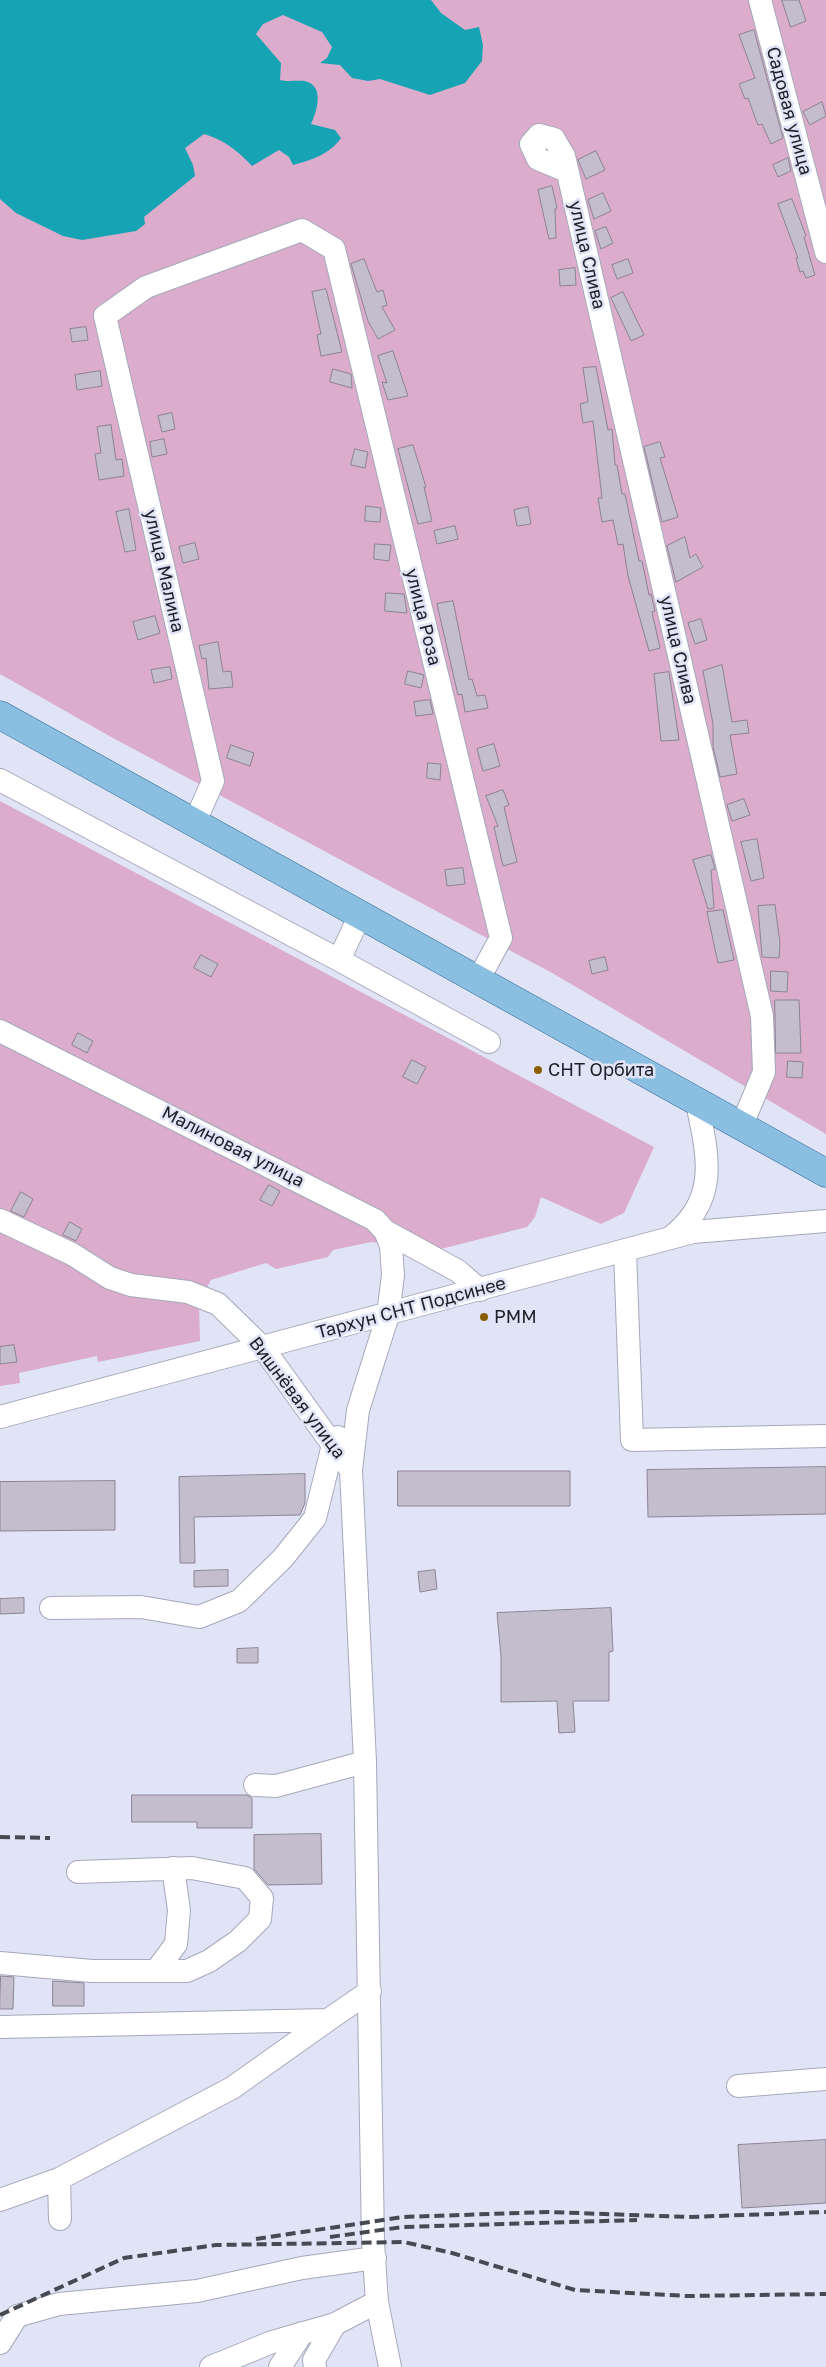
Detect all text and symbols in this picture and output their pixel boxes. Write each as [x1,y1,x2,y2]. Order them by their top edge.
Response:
street label: Садовая улица [761,44,817,178]
street label: улица Слива [564,199,610,311]
street label: улица Малина [139,507,189,635]
street label: улица Роза [401,566,445,668]
street label: улица Слива [655,594,701,706]
place label: СНТ Орбита [548,1059,654,1081]
marker: СНТ Орбита [532,1064,544,1076]
street label: Малиновая улица [158,1102,308,1192]
street label: Тархун СНТ Подсинее [314,1272,508,1344]
place label: РММ [494,1306,537,1328]
marker: РММ [478,1311,490,1323]
street label: Вишнёвая улица [244,1333,350,1463]

